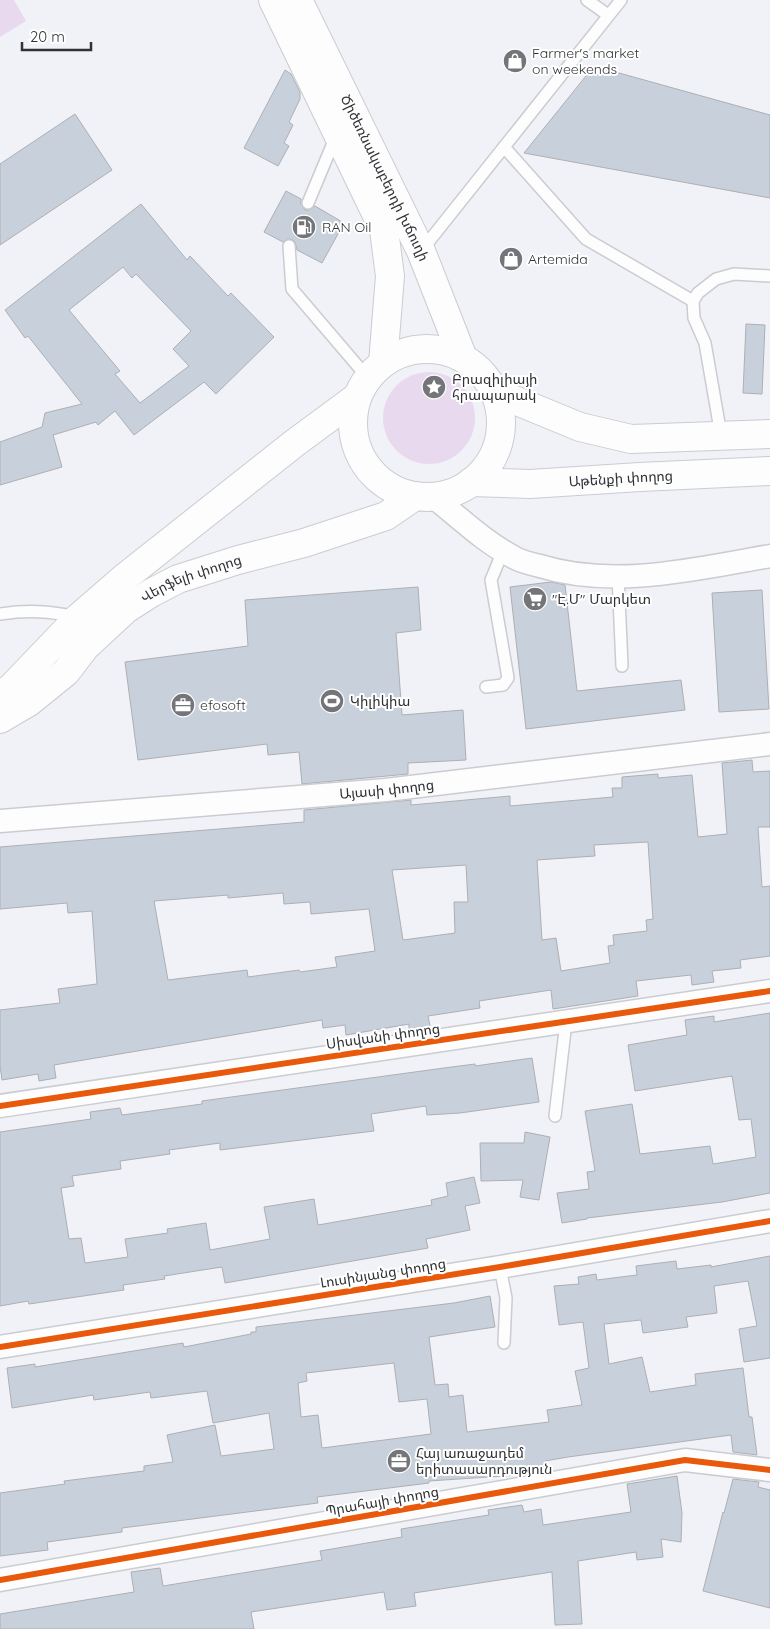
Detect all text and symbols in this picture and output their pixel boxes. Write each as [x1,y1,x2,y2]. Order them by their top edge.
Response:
scale bar [22,20,91,52]
text: 20 m [30,27,65,46]
place label: Farmer's market on weekends [532,44,639,78]
shop icon: Farmer's market on weekends [502,48,528,74]
street label: Ծիծեռնակաբերդի խճուղի [337,92,433,264]
fuel station icon: RAN Oil [291,214,317,240]
place label: RAN Oil [322,218,371,236]
shop icon: Artemida [498,246,524,272]
place label: Artemida [528,250,588,268]
place label: Բրազիլիայի հրապարակ [452,370,537,404]
place icon: Բրազիլիայի հրապարակ [421,374,447,400]
street label: Աթենքի փողոց [568,466,673,491]
street label: Վերֆելի փողոց [137,550,244,607]
supermarket icon: "Է.Մ" Մարկետ [522,586,548,612]
place label: "Է.Մ" Մարկետ [552,590,651,608]
sports icon: Կիլիկիա [319,688,345,714]
office icon: efosoft [170,692,196,718]
place label: Կիլիկիա [350,692,410,710]
place label: efosoft [200,696,246,714]
street label: Այասի փողոց [339,775,435,803]
street label: Սիսվանի փողոց [325,1019,441,1053]
street label: Լուսինյանց փողոց [319,1254,447,1292]
place label: Հայ առաջադեմ երիտասարդություն [416,1444,552,1478]
office icon: Հայ առաջադեմ երիտասարդություն [386,1448,412,1474]
street label: Պրահայի փողոց [324,1482,440,1520]

